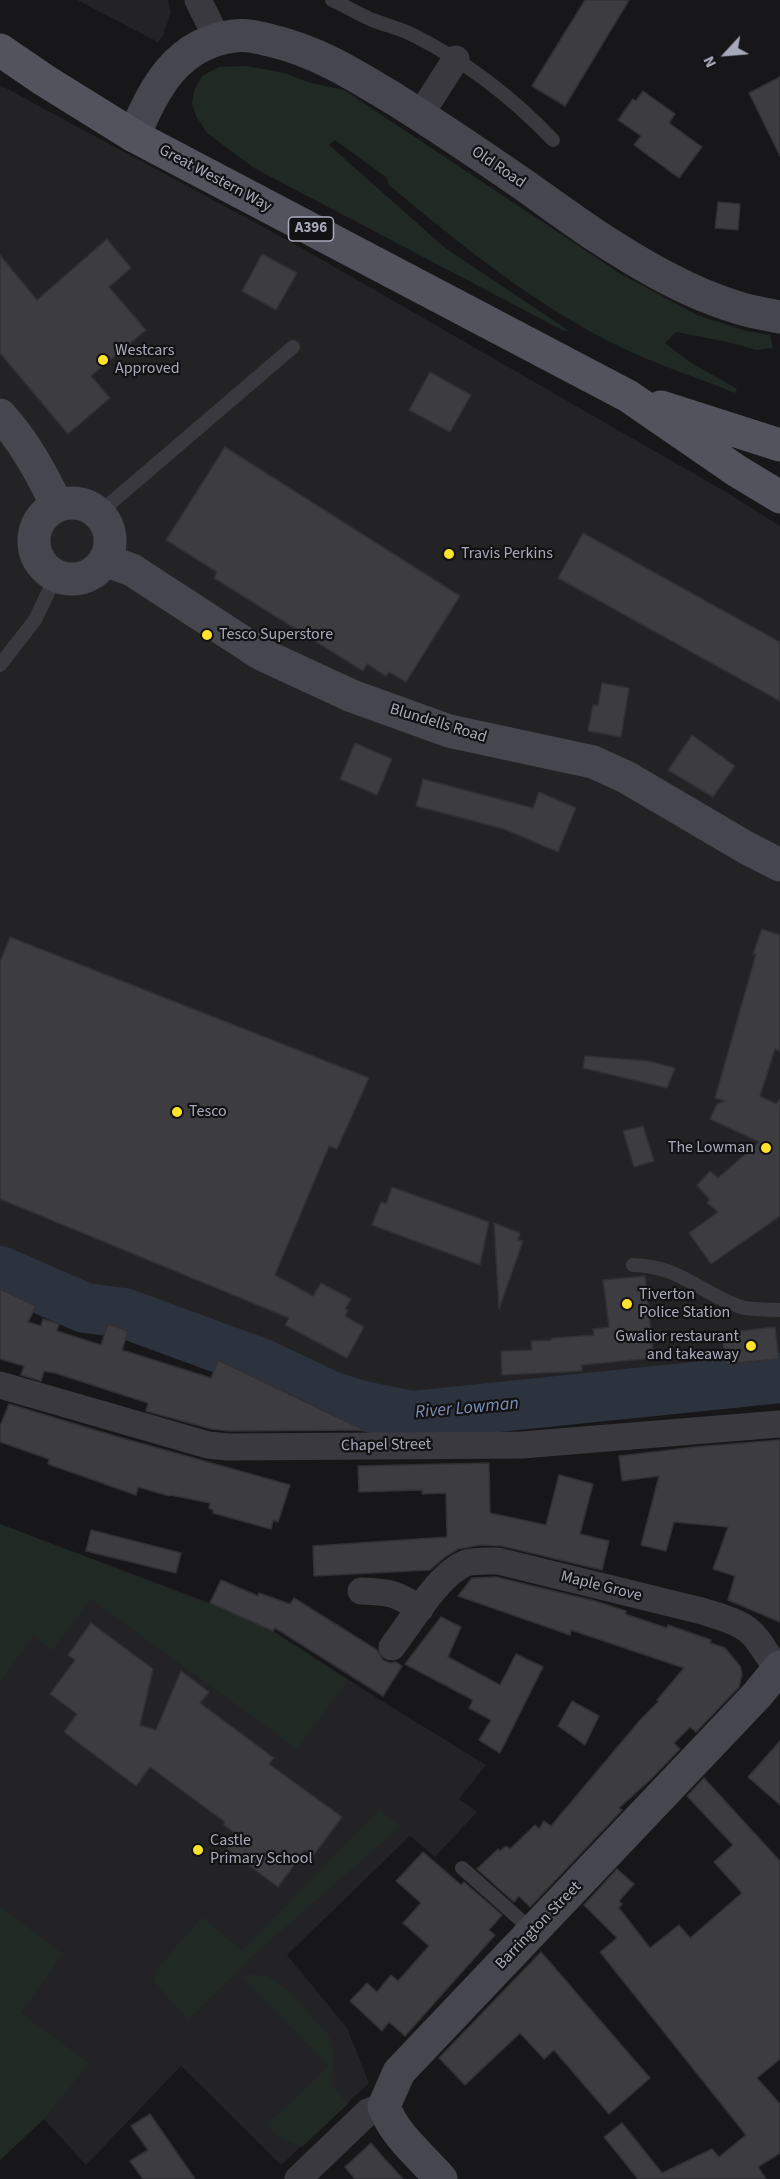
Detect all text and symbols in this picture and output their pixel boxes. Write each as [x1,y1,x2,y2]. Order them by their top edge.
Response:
north arrow [696,24,756,84]
text: N [698,52,722,72]
street label: Great Western Way [155,141,275,217]
street label: Old Road [467,143,529,193]
road number: A396 [288,217,334,241]
place label: Westcars Approved [115,341,180,379]
marker: Westcars Approved [96,353,110,367]
place label: Travis Perkins [461,544,553,564]
marker: Travis Perkins [442,547,456,561]
place label: Tesco Superstore [219,625,333,645]
marker: Tesco Superstore [200,628,214,642]
street label: Blundells Road [387,700,489,748]
place label: Tesco [189,1102,227,1122]
marker: Tesco [170,1105,184,1119]
place label: The Lowman [668,1138,754,1158]
marker: The Lowman [759,1141,773,1155]
place label: Tiverton Police Station [639,1285,730,1323]
marker: Tiverton Police Station [620,1297,634,1311]
place label: Gwalior restaurant and takeaway [615,1327,739,1365]
marker: Gwalior restaurant and takeaway [744,1339,758,1353]
water label: River Lowman [414,1394,520,1424]
street label: Chapel Street [341,1436,431,1456]
street label: Maple Grove [558,1568,644,1606]
place label: Castle Primary School [210,1831,312,1869]
marker: Castle Primary School [191,1843,205,1857]
street label: Barrington Street [492,1878,586,1974]

